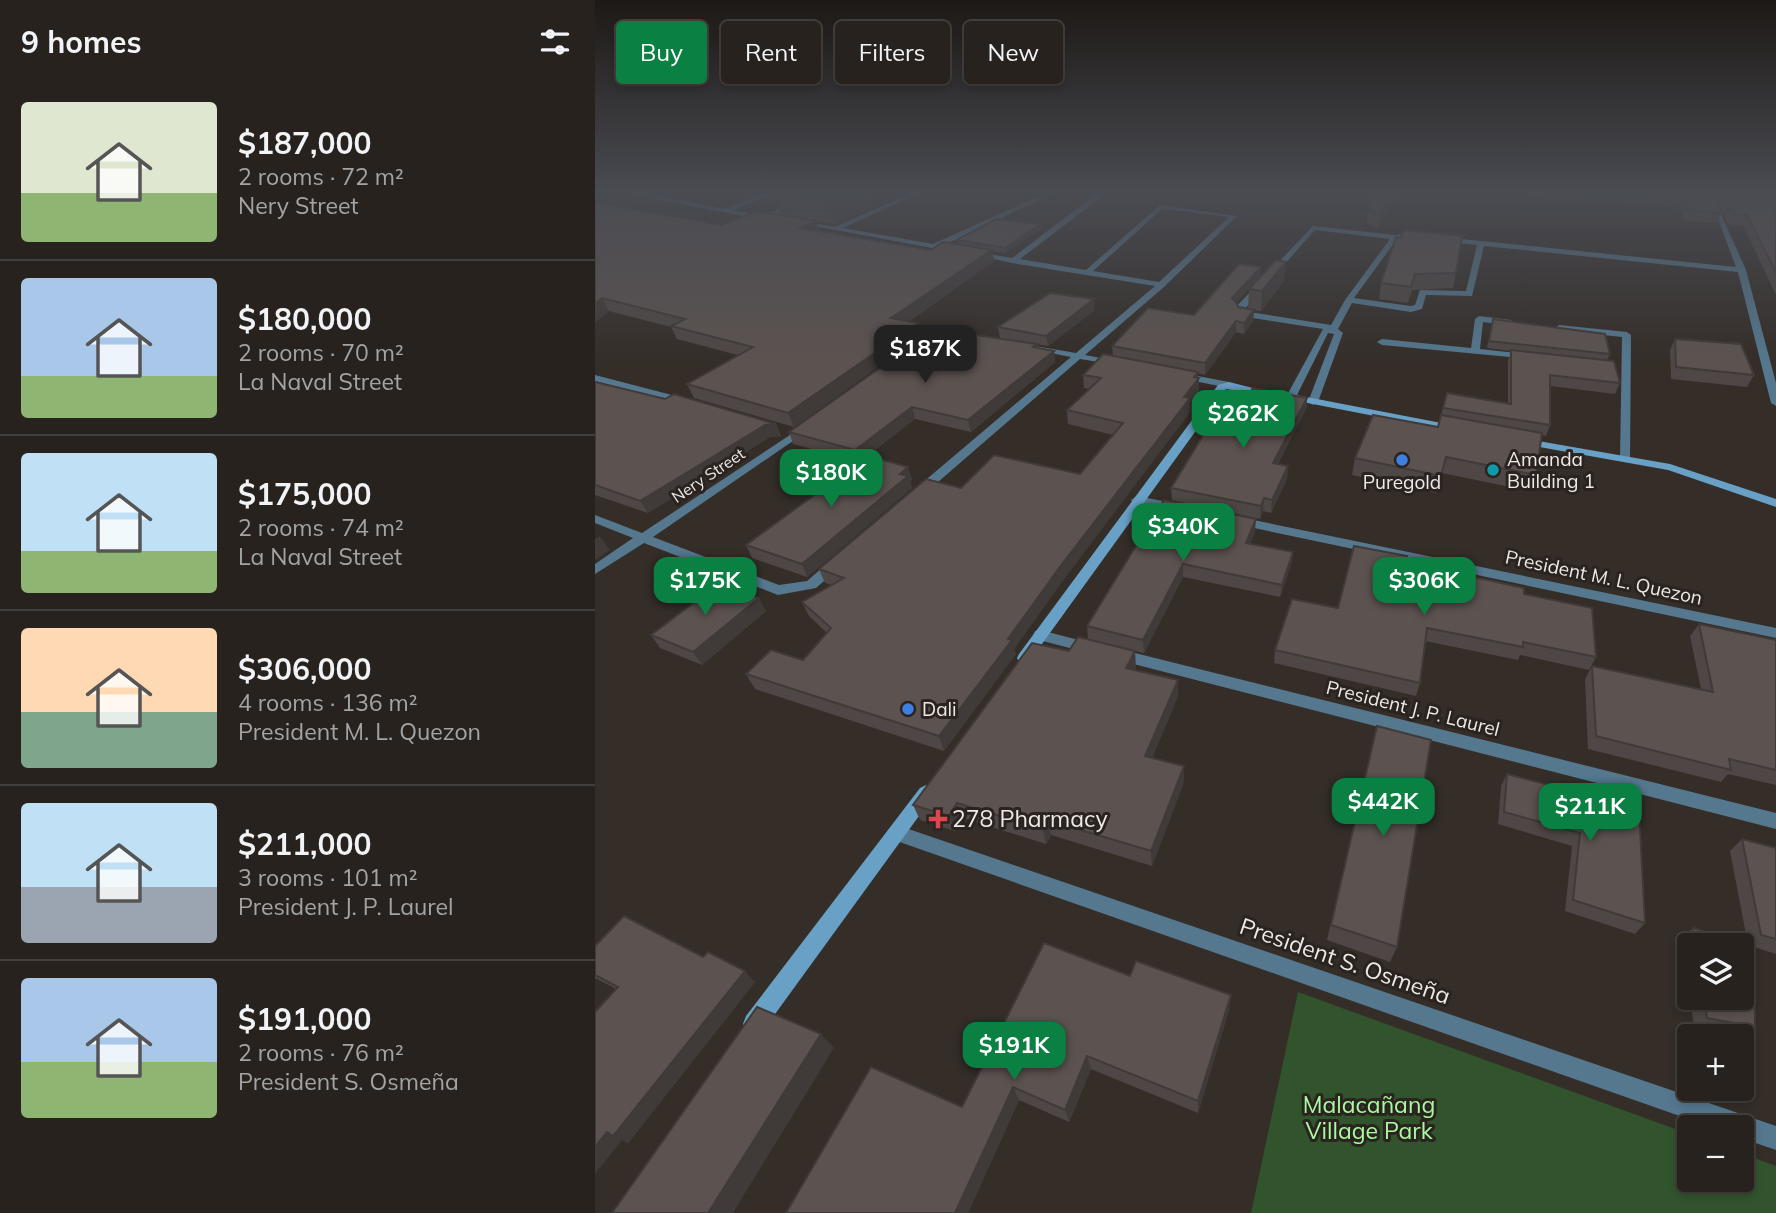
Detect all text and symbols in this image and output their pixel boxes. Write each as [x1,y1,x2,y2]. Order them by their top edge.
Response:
chip: Buy [616,21,707,84]
chip: Rent [721,21,821,84]
chip: Filters [835,21,950,84]
chip: New [964,21,1063,84]
text: 9 homes [21,23,142,61]
icon: filters [536,23,574,61]
text: $187,000 [238,124,371,162]
icon: home [77,130,161,214]
text: 2 rooms · 72 m² [238,162,404,191]
text: Nery Street [238,191,359,220]
text: $180,000 [238,300,371,338]
icon: home [77,306,161,390]
pin: $187K [876,326,974,385]
text: $187K [890,333,960,362]
text: 2 rooms · 70 m² [238,338,404,367]
text: La Naval Street [238,367,402,396]
pin: $262K [1194,391,1292,450]
text: $262K [1208,398,1278,427]
street label: Nery Street [668,443,749,507]
place label: Amanda Building 1 [1507,447,1595,493]
pin: $180K [782,449,880,509]
marker: Puregold [1394,452,1410,468]
text: $180K [796,457,866,486]
marker: Amanda Building 1 [1485,462,1501,478]
place label: Puregold [1363,470,1441,494]
text: $175,000 [238,475,371,513]
icon: home [77,481,161,565]
pin: $340K [1134,504,1232,563]
text: $340K [1148,511,1218,540]
text: 2 rooms · 74 m² [238,513,404,542]
text: La Naval Street [238,542,402,571]
street label: President M. L. Quezon [1503,544,1705,610]
pin: $175K [656,558,754,617]
pin: $306K [1375,558,1473,617]
text: $175K [670,565,740,594]
text: $306K [1389,565,1459,594]
text: $306,000 [238,650,371,688]
icon: home [77,656,161,740]
street label: President J. P. Laurel [1324,675,1502,741]
text: 4 rooms · 136 m² [238,688,418,717]
place label: Dali [922,697,957,721]
marker: Dali [900,701,916,717]
text: President M. L. Quezon [238,717,481,746]
pin: $442K [1334,778,1432,838]
pin: $211K [1541,784,1639,843]
text: $442K [1348,786,1418,815]
text: $211K [1555,791,1625,820]
place label: 278 Pharmacy [952,804,1108,833]
marker: 278 Pharmacy [930,811,946,827]
text: $211,000 [238,825,371,863]
icon: home [77,831,161,915]
text: 3 rooms · 101 m² [238,863,418,892]
text: President J. P. Laurel [238,892,453,921]
street label: President S. Osmeña [1236,911,1454,1010]
map controls [1677,933,1754,1192]
button: layers [1677,933,1754,1010]
text: $191,000 [238,1000,371,1038]
icon: home [77,1006,161,1090]
pin: $191K [965,1023,1063,1082]
button: + [1677,1024,1754,1101]
text: $191K [979,1030,1049,1059]
text: 2 rooms · 76 m² [238,1038,404,1067]
text: President S. Osmeña [238,1067,459,1096]
park label: Malacañang Village Park [1303,1090,1435,1145]
button: − [1677,1115,1754,1192]

